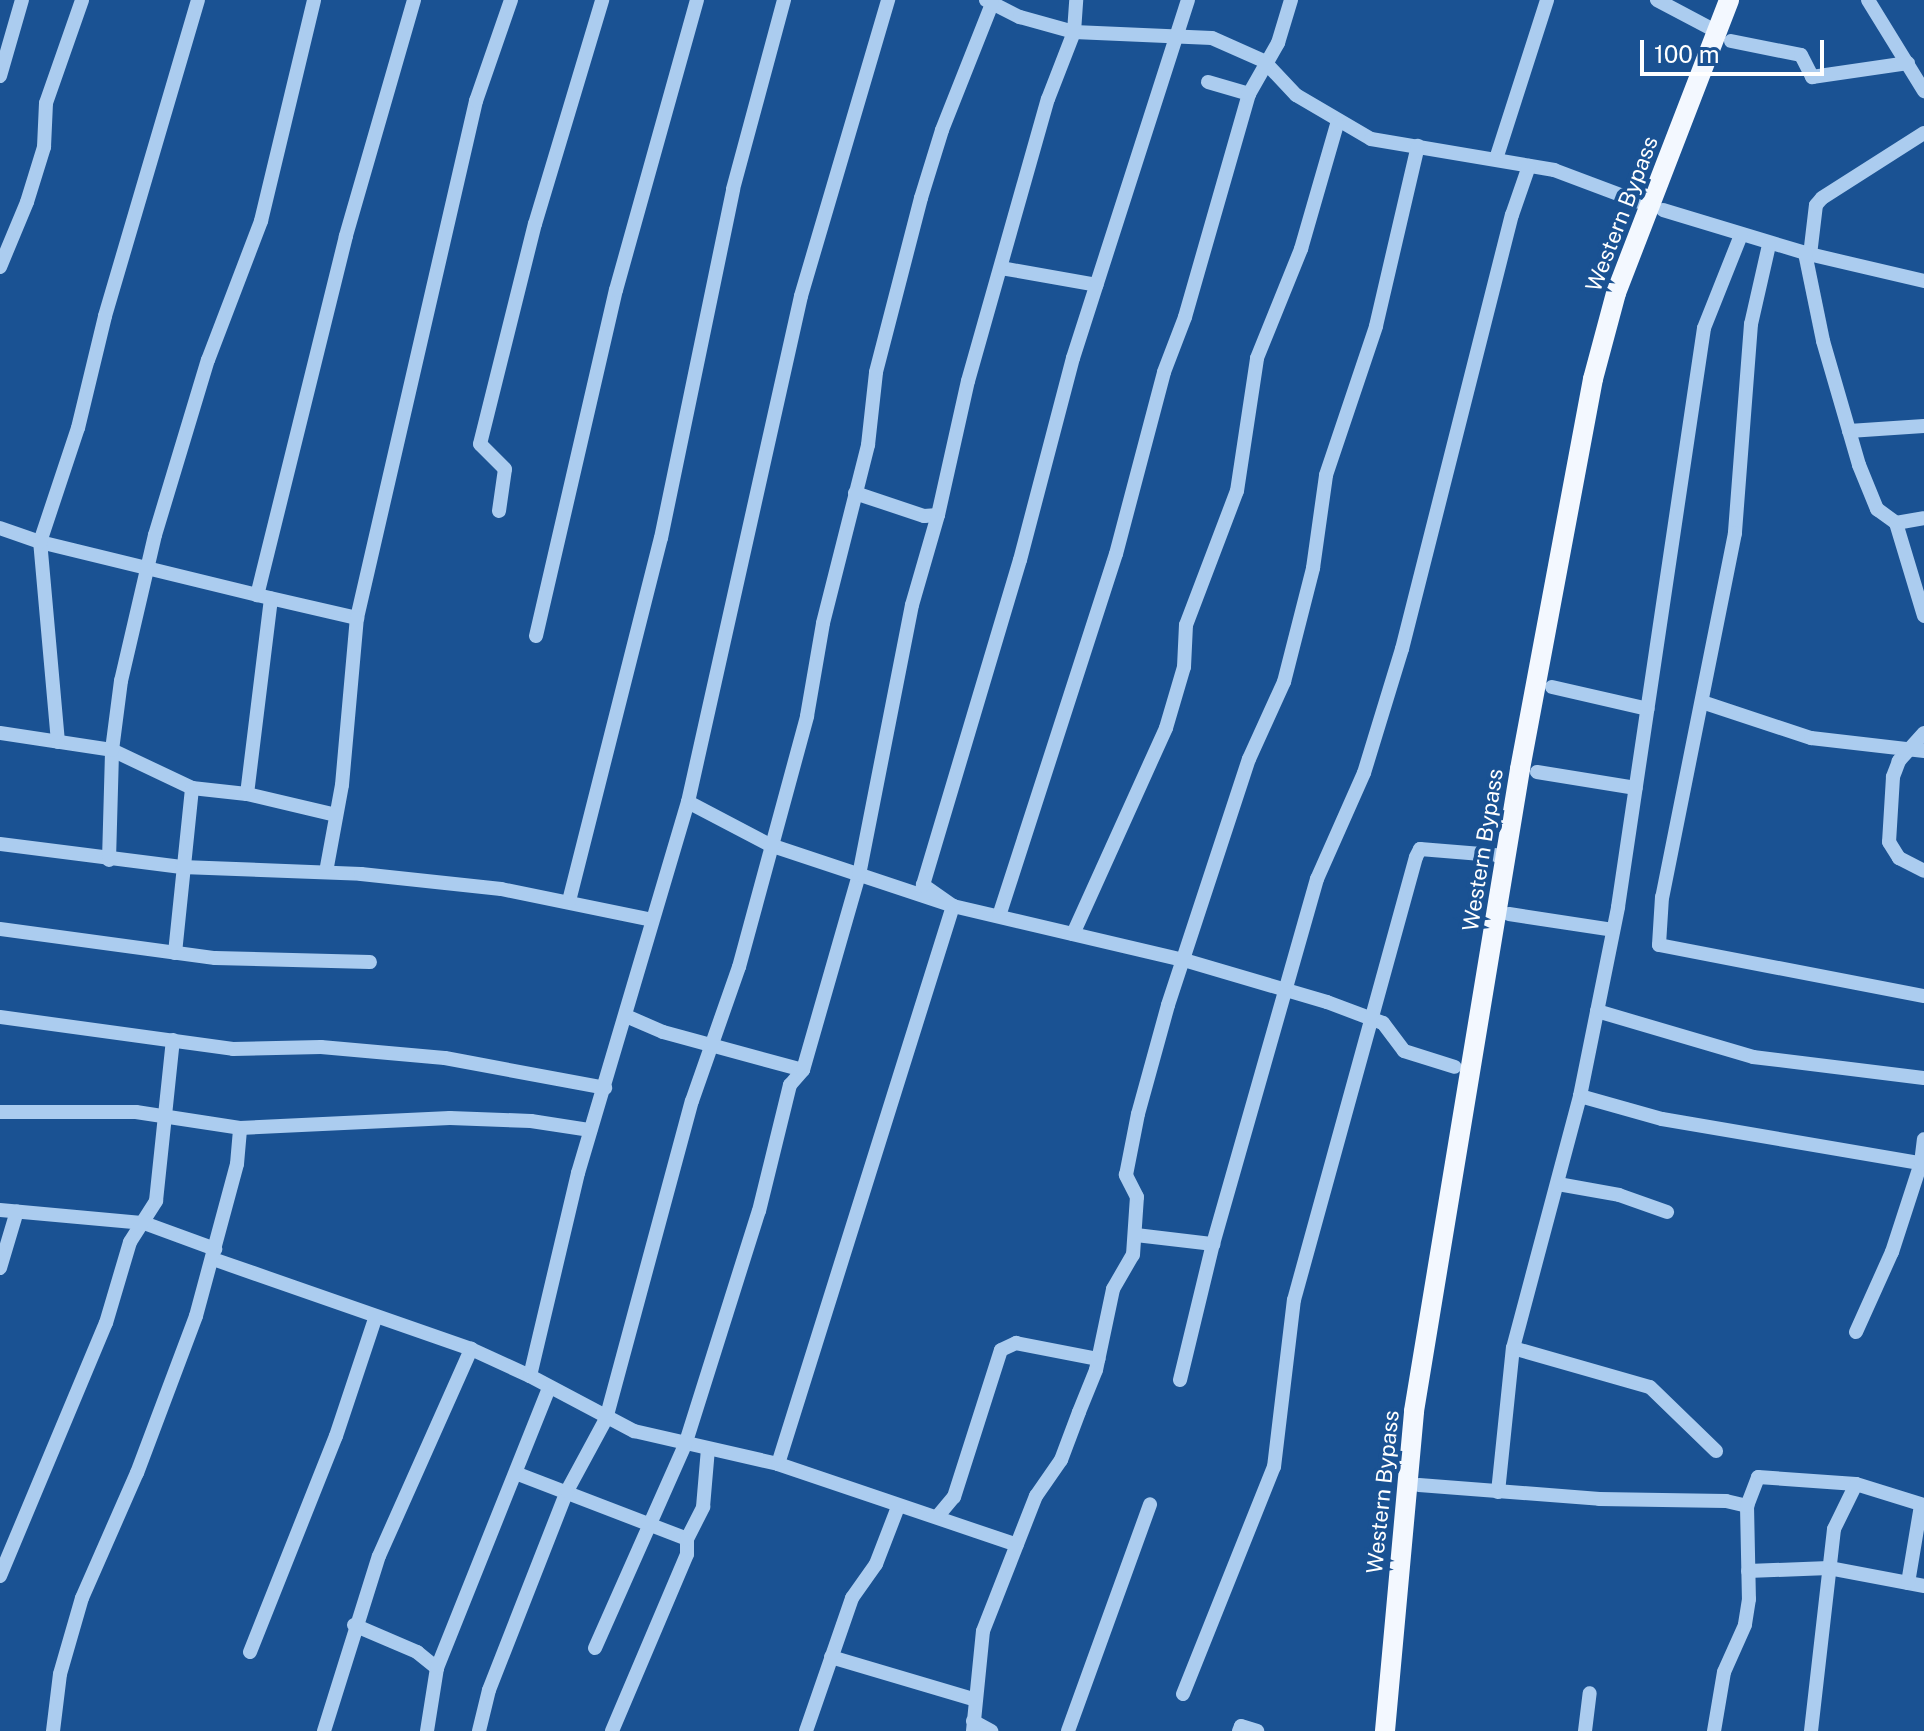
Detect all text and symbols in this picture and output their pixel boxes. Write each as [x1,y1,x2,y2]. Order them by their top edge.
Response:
scale bar [1644,24,1828,74]
text: 100 m [1654,40,1720,68]
street label: Western Bypass [1580,133,1664,295]
street label: Western Bypass [1457,767,1509,933]
street label: Western Bypass [1361,1409,1405,1575]

